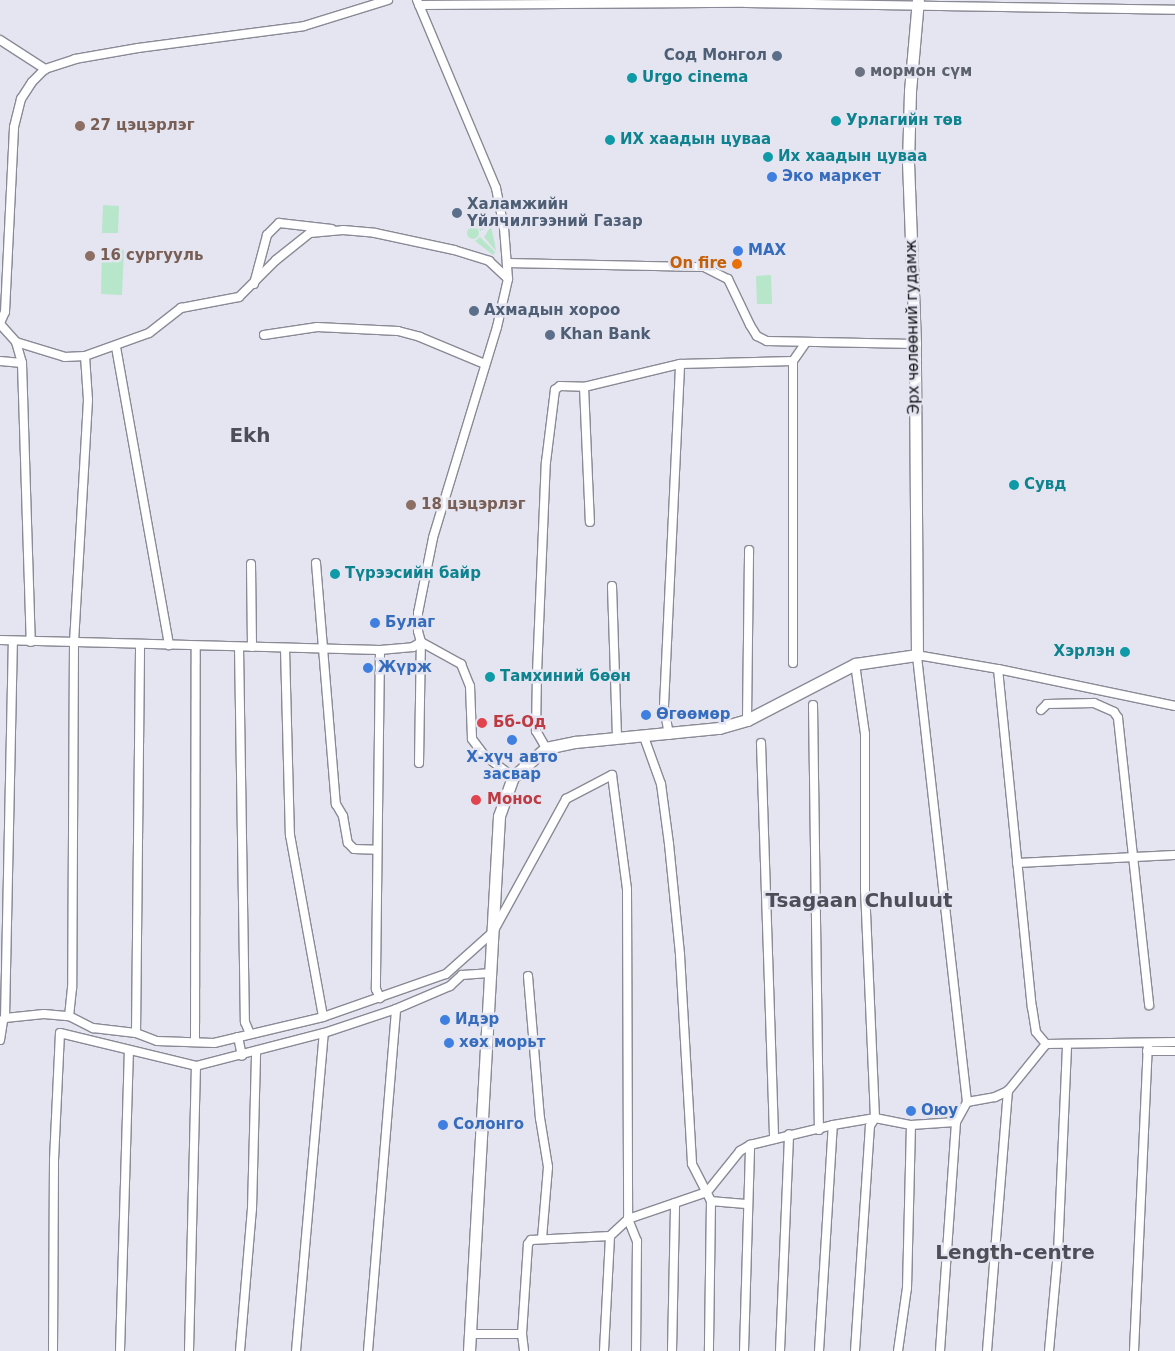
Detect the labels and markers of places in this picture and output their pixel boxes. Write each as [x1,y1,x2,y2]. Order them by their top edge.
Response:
place label: Сод Монгол [664,47,767,65]
marker: Сод Монгол [771,50,783,62]
place label: мормон сүм [870,63,972,81]
marker: мормон сүм [854,66,866,78]
place label: Urgo cinema [642,69,748,87]
marker: Urgo cinema [626,72,638,84]
place label: Урлагийн төв [846,112,962,130]
marker: Урлагийн төв [830,115,842,127]
place label: 27 цэцэрлэг [90,117,195,135]
marker: 27 цэцэрлэг [74,120,86,132]
place label: ИХ хаадын цуваа [620,131,771,149]
marker: ИХ хаадын цуваа [604,134,616,146]
place label: Их хаадын цуваа [778,148,927,166]
marker: Их хаадын цуваа [762,151,774,163]
place label: Эко маркет [782,168,881,186]
marker: Эко маркет [766,171,778,183]
place label: Халамжийн Үйлчилгээний Газар [467,195,643,230]
marker: Халамжийн Үйлчилгээний Газар [451,207,463,219]
place label: МАХ [748,242,786,260]
marker: МАХ [732,245,744,257]
place label: 16 сургууль [100,247,203,265]
marker: 16 сургууль [84,250,96,262]
place label: On fire [670,255,727,273]
marker: On fire [731,258,743,270]
place label: Ахмадын хороо [484,302,620,320]
marker: Ахмадын хороо [468,305,480,317]
place label: Khan Bank [560,326,651,344]
marker: Khan Bank [544,329,556,341]
place label: Сувд [1024,476,1066,494]
marker: Сувд [1008,479,1020,491]
place label: 18 цэцэрлэг [421,496,526,514]
marker: 18 цэцэрлэг [405,499,417,511]
place label: Түрээсийн байр [345,565,481,583]
marker: Түрээсийн байр [329,568,341,580]
place label: Булаг [385,614,435,632]
marker: Булаг [369,617,381,629]
place label: Хэрлэн [1054,643,1115,661]
marker: Хэрлэн [1119,646,1131,658]
place label: Жүрж [378,659,432,677]
marker: Жүрж [362,662,374,674]
place label: Тамхиний бөөн [500,668,631,686]
marker: Тамхиний бөөн [484,671,496,683]
place label: Өгөөмөр [656,706,731,724]
marker: Өгөөмөр [640,709,652,721]
place label: Бб-Од [493,714,546,732]
marker: Бб-Од [475,716,489,730]
marker: Х-хүч авто засвар [506,734,518,746]
place label: Х-хүч авто засвар [466,748,558,783]
place label: Монос [487,791,542,809]
marker: Монос [469,793,483,807]
place label: Идэр [455,1011,499,1029]
marker: Идэр [439,1014,451,1026]
place label: хөх морьт [459,1034,545,1052]
marker: хөх морьт [443,1037,455,1049]
place label: Оюу [921,1102,958,1120]
marker: Оюу [905,1105,917,1117]
place label: Солонго [453,1116,524,1134]
marker: Солонго [437,1119,449,1131]

